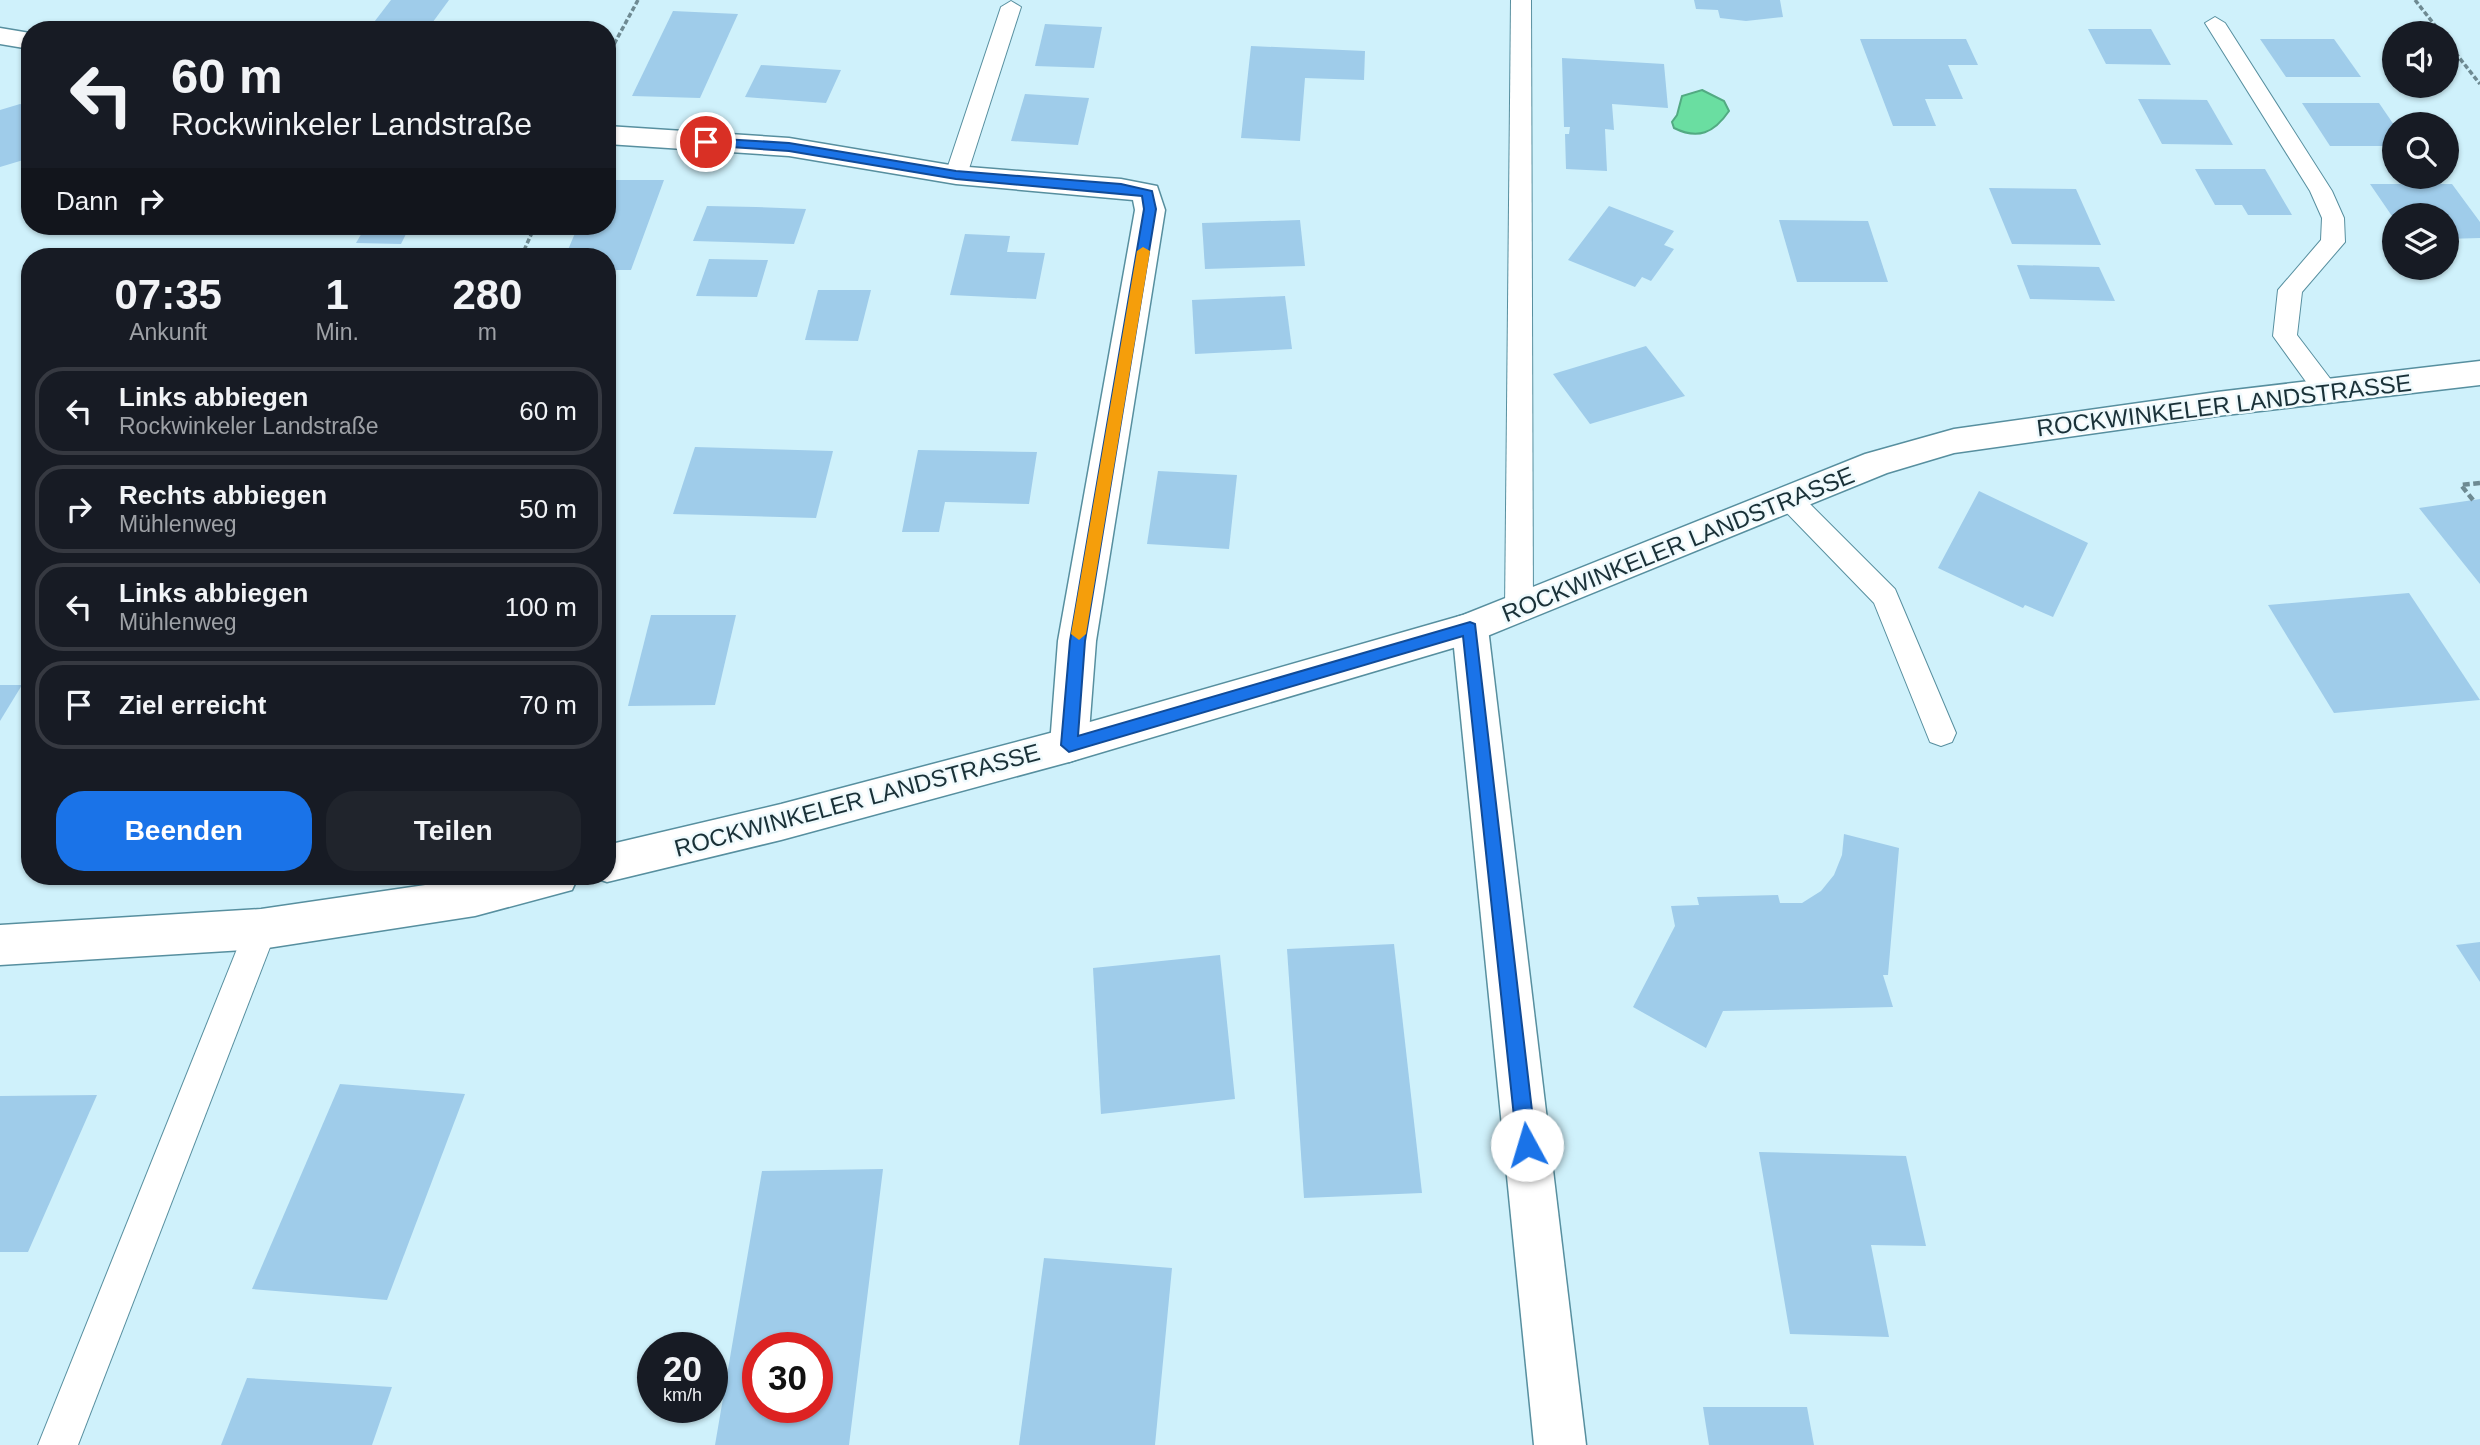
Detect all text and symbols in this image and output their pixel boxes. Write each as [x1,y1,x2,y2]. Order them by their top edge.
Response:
map controls [2382,21,2459,280]
button: sound [2382,21,2459,98]
icon: left [56,49,147,140]
text: 60 m [171,49,283,103]
text: Rockwinkeler Landstraße [171,106,532,142]
pin [676,112,736,172]
button: search [2382,112,2459,189]
icon: arrive [687,123,725,161]
icon: right [132,182,170,220]
text: Dann [56,186,118,216]
button: layers [2382,203,2459,280]
text: 07:35 [115,271,222,318]
text: 1 [325,271,349,318]
text: 280 [452,271,522,318]
text: Ankunft [129,319,207,345]
text: Min. [315,319,359,345]
text: m [478,319,497,345]
street label: ROCKWINKELER LANDSTRASSE [2035,369,2413,441]
text: Links abbiegen [119,382,308,412]
icon: left [60,392,98,430]
text: 60 m [519,396,577,426]
text: Rockwinkeler Landstraße [119,413,379,439]
street label: ROCKWINKELER LANDSTRASSE [1498,461,1858,627]
text: Rechts abbiegen [119,480,327,510]
icon: right [60,490,98,528]
text: 50 m [519,494,577,524]
text: Mühlenweg [119,511,237,537]
text: Links abbiegen [119,578,308,608]
icon: left [60,588,98,626]
text: 100 m [505,592,577,622]
text: Mühlenweg [119,609,237,635]
icon: arrive [60,686,98,724]
text: Ziel erreicht [119,690,266,720]
text: 70 m [519,690,577,720]
street label: ROCKWINKELER LANDSTRASSE [671,738,1043,862]
button: Beenden [56,791,312,871]
button: Teilen [326,791,581,871]
position arrow [1490,1108,1564,1182]
speed limit sign: 30 [742,1332,833,1423]
text: 20 [663,1349,702,1388]
text: km/h [663,1385,702,1405]

